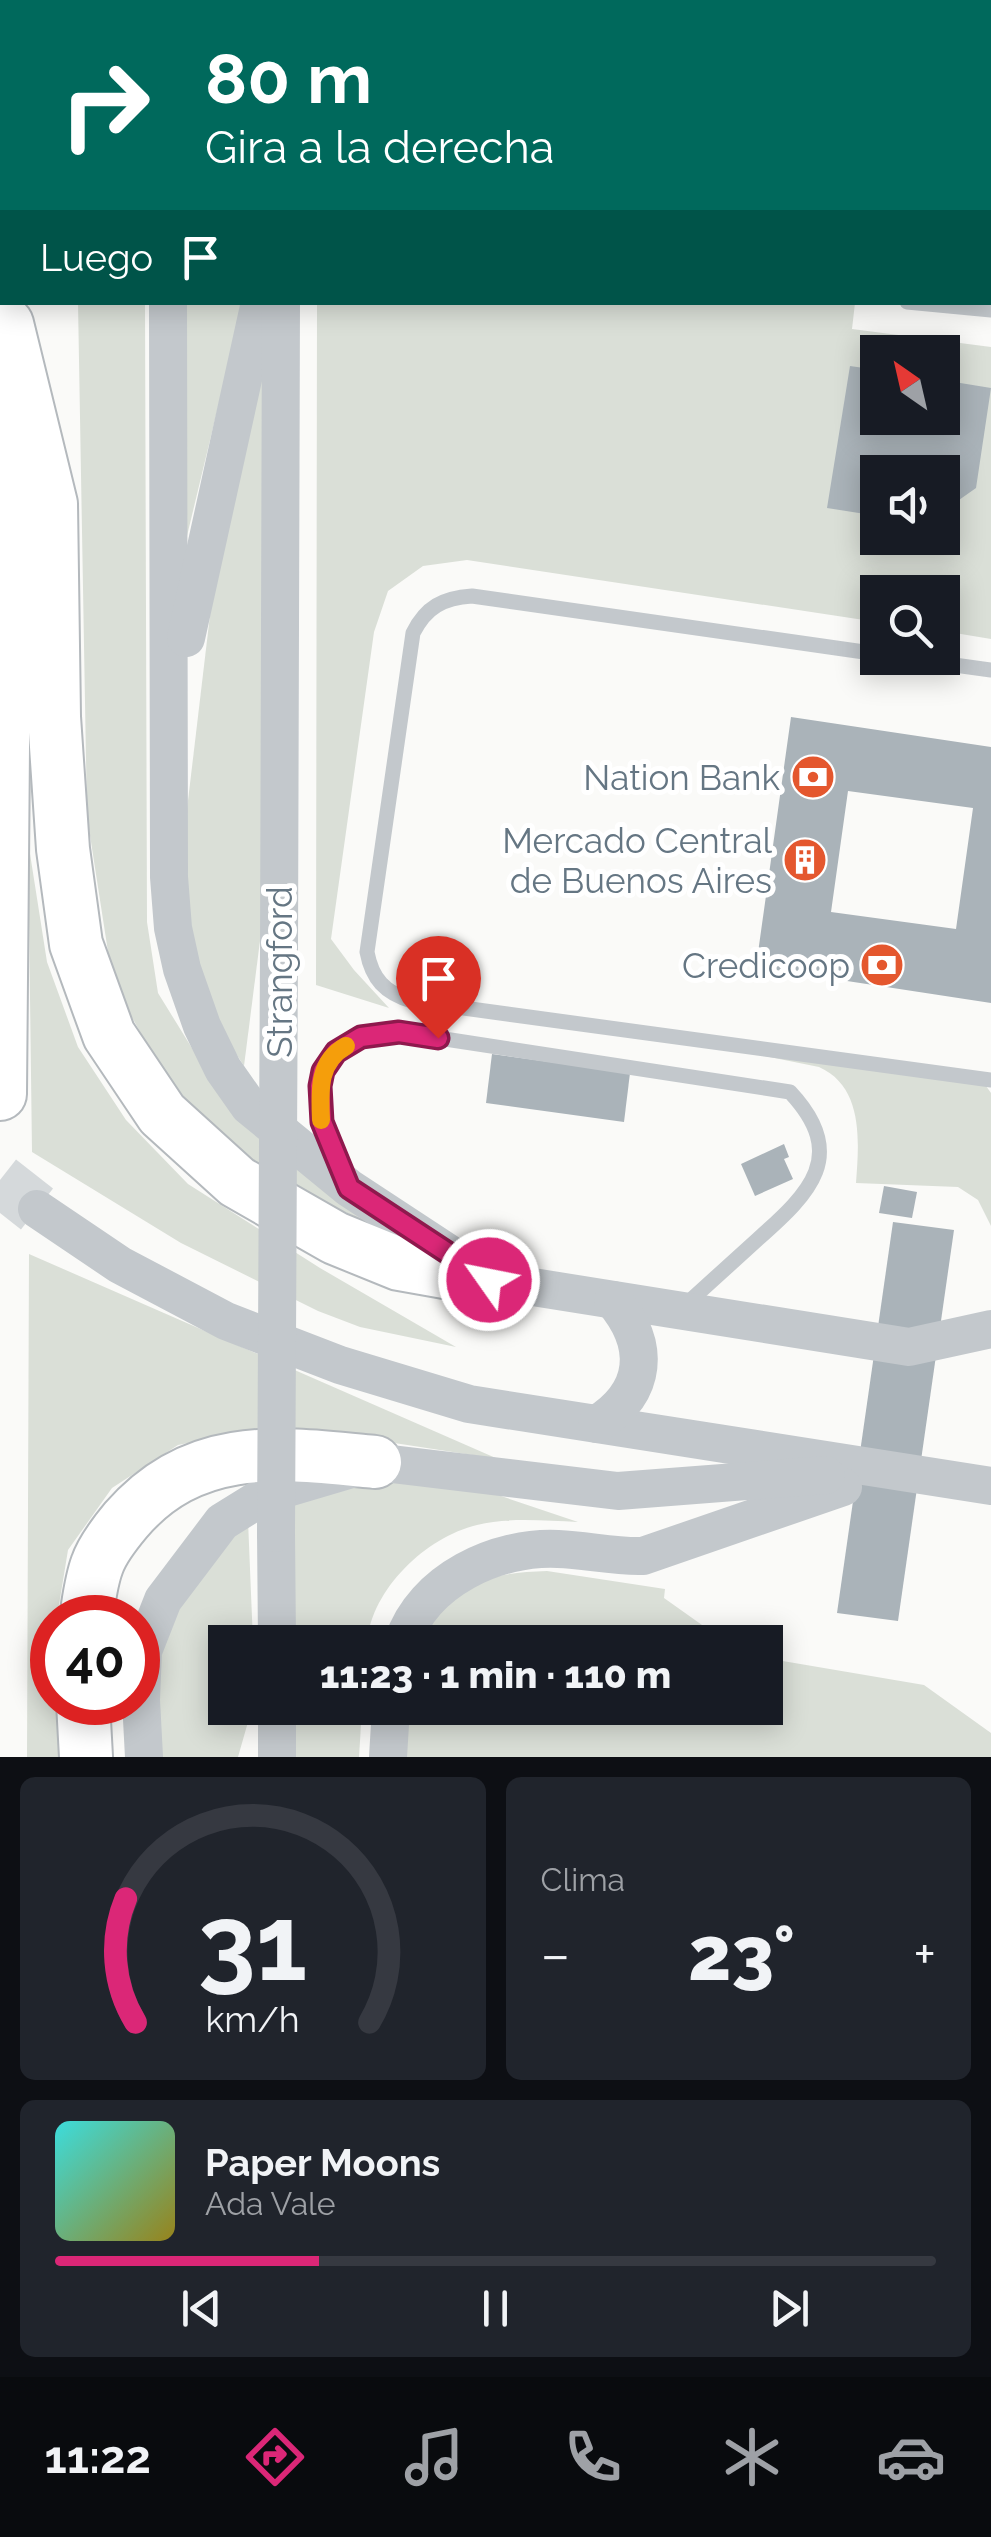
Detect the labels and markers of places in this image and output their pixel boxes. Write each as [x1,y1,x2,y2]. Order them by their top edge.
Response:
bank icon: Nation Bank [790,754,836,800]
place label: Nation Bank [583,757,780,798]
place label: Mercado Central de Buenos Aires [502,820,772,901]
building icon: Mercado Central de Buenos Aires [782,837,828,883]
pin [396,936,481,1039]
bank icon: Credicoop [859,942,905,988]
place label: Credicoop [682,945,850,986]

